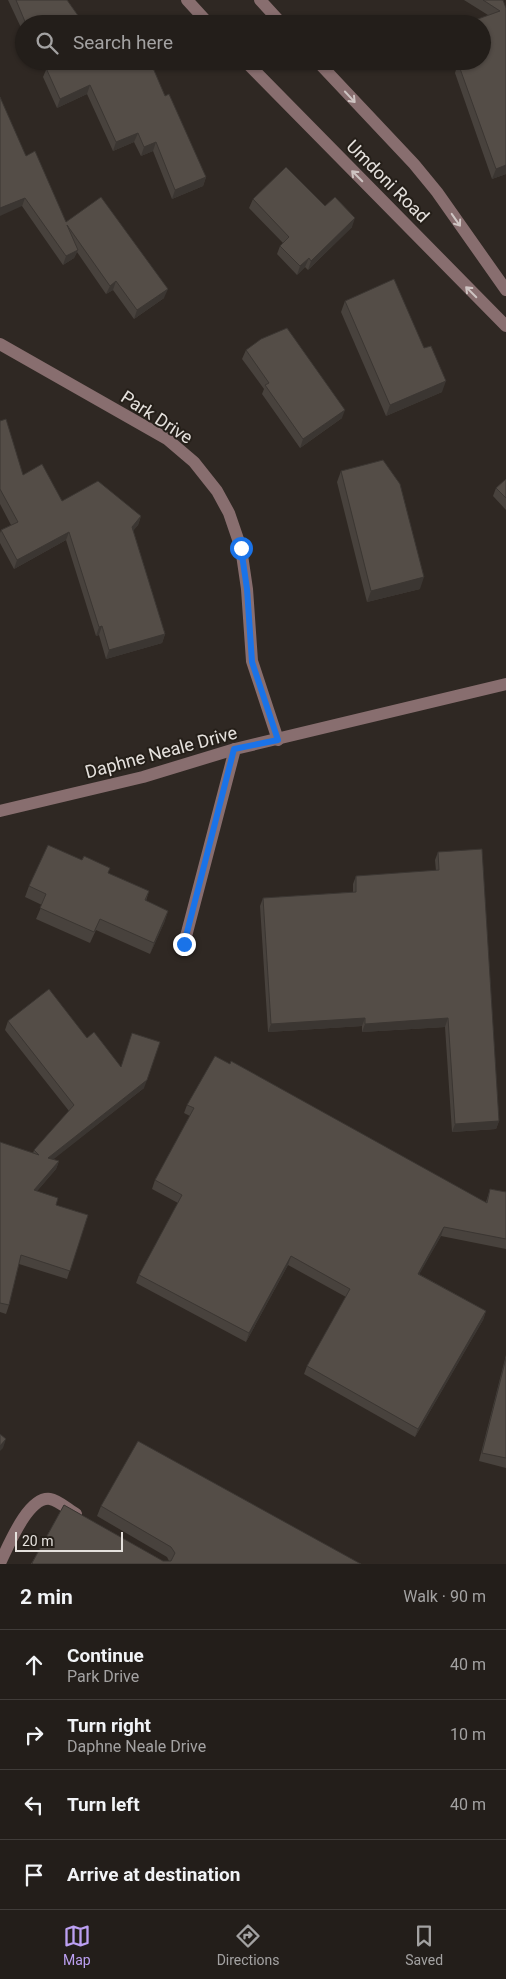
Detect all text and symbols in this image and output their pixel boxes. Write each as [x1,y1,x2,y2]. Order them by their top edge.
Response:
search box [15,15,491,70]
icon: search [33,29,61,57]
text: Search here [73,31,173,54]
one-way arrow [344,91,356,103]
street label: Umdoni Road [342,135,434,227]
one-way arrow [351,170,364,182]
one-way arrow [451,212,461,226]
one-way arrow [465,286,477,298]
street label: Park Drive [117,386,197,448]
route start [230,537,253,560]
street label: Daphne Neale Drive [83,722,239,782]
route end [173,933,196,956]
scale bar [15,1529,122,1552]
text: 20 m [22,1533,54,1549]
text: 2 min [20,1585,73,1609]
text: Walk · 90 m [403,1587,486,1606]
text: Continue [67,1644,144,1667]
icon: ahead [20,1651,48,1679]
text: 40 m [450,1655,486,1674]
text: Park Drive [67,1667,139,1686]
text: Turn right [67,1714,151,1737]
icon: right [20,1721,48,1749]
text: 10 m [450,1725,486,1744]
text: Daphne Neale Drive [67,1737,206,1756]
icon: left [20,1791,48,1819]
text: Turn left [67,1793,140,1816]
text: 40 m [450,1795,486,1814]
icon: arrive [20,1861,48,1889]
text: Arrive at destination [67,1863,240,1886]
tab: Map [63,1922,91,1968]
tab: Directions [217,1922,280,1968]
tab: Saved [405,1922,443,1968]

